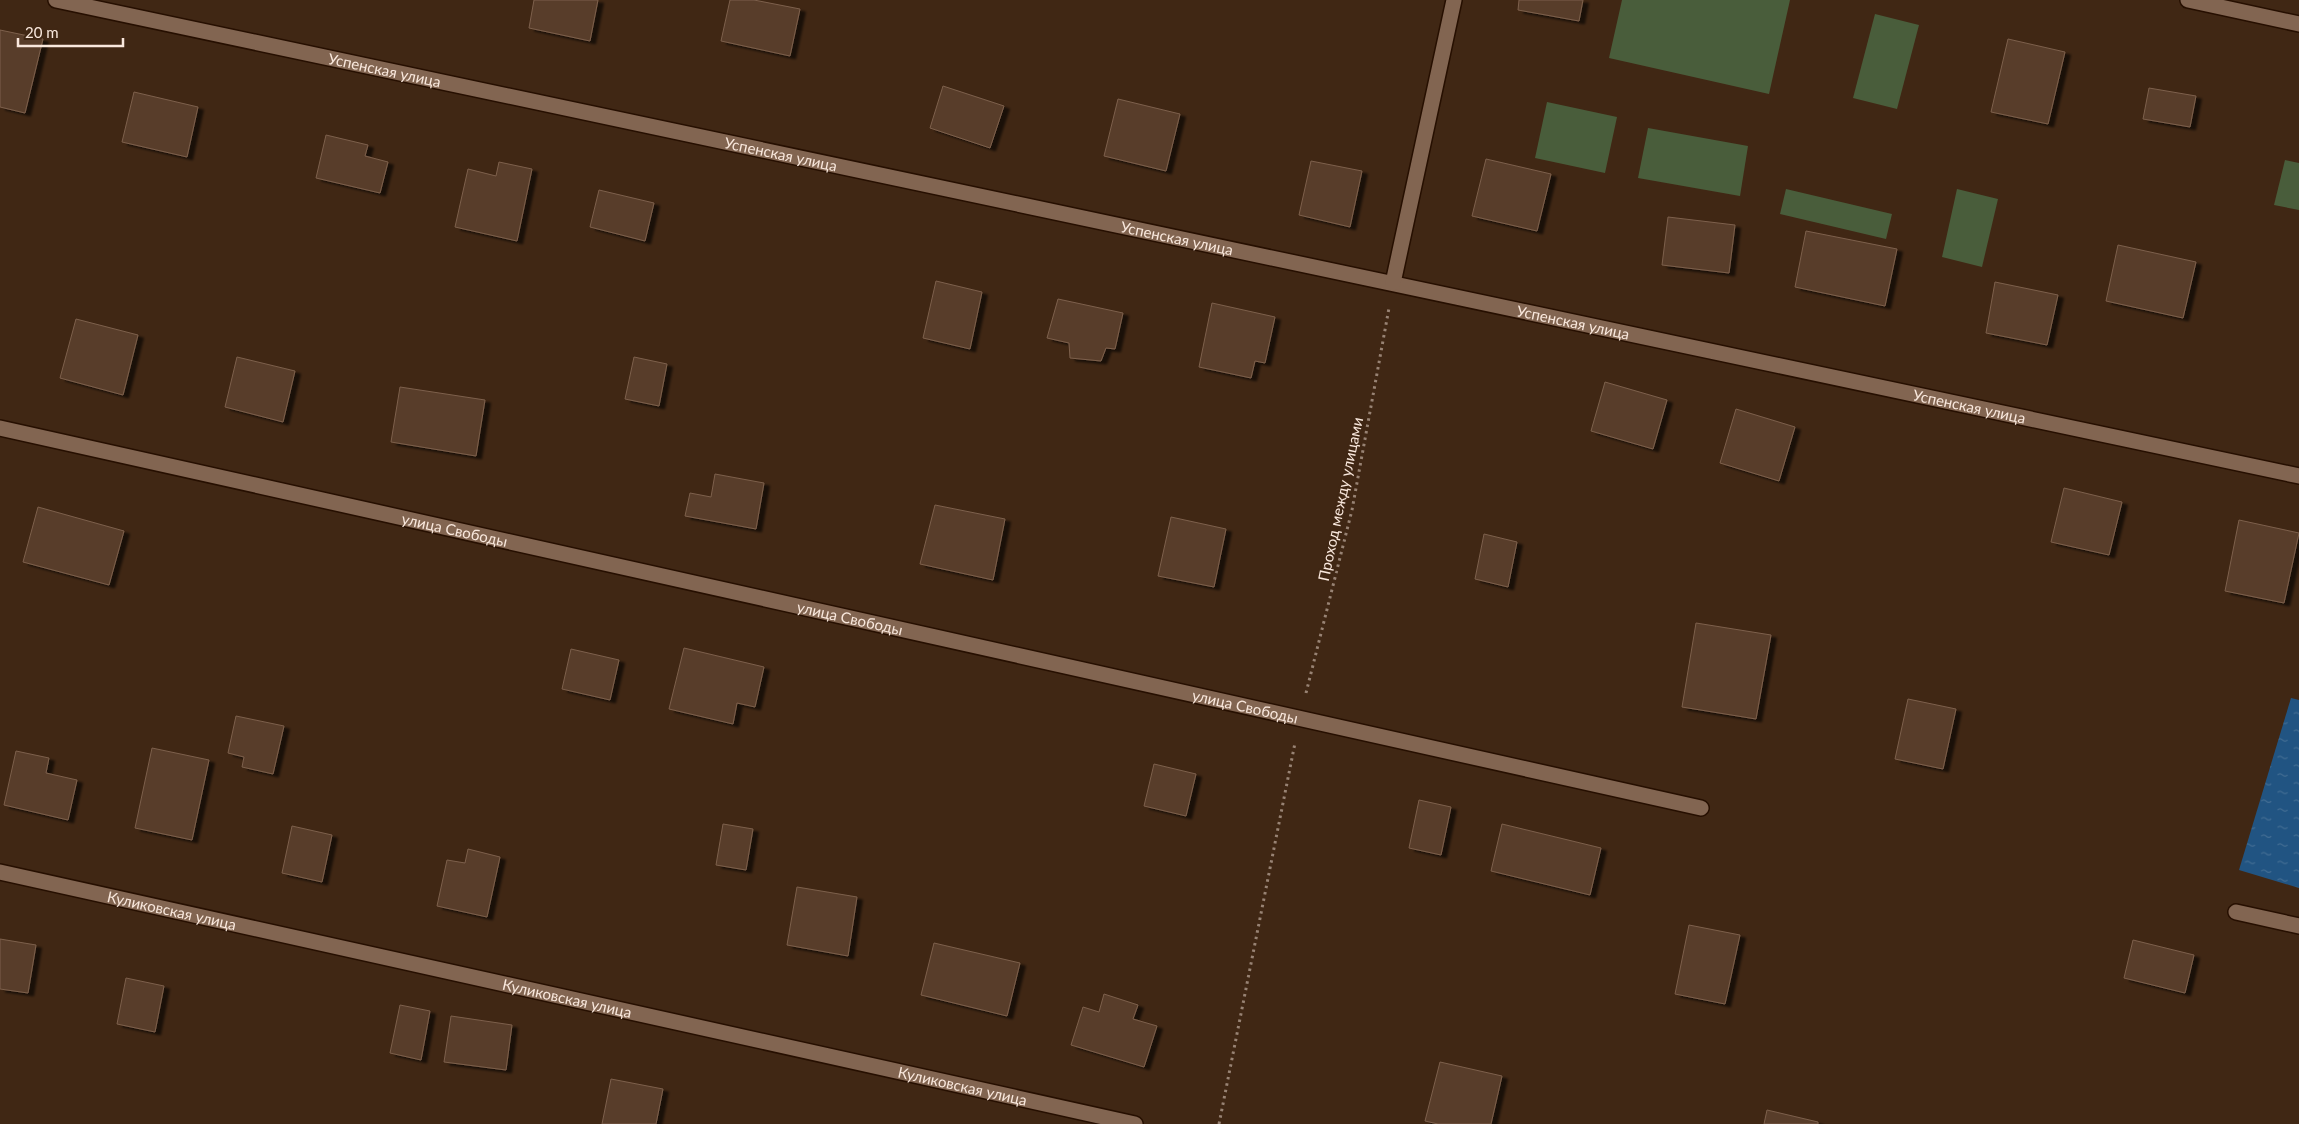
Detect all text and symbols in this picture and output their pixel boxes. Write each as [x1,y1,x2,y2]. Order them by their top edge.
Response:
scale bar [18,15,122,47]
text: 20 m [25,23,59,41]
street label: Успенская улица [327,49,443,90]
street label: Успенская улица [723,133,839,175]
street label: Успенская улица [1119,217,1235,259]
street label: Успенская улица [1515,301,1631,343]
street label: Успенская улица [1911,385,2027,427]
street label: Проход между улицами [1314,415,1366,583]
street label: улица Свободы [400,509,509,550]
street label: улица Свободы [795,597,905,638]
street label: улица Свободы [1191,686,1300,727]
street label: Куликовская улица [105,887,238,933]
street label: Куликовская улица [501,975,634,1021]
street label: Куликовская улица [896,1063,1029,1109]

